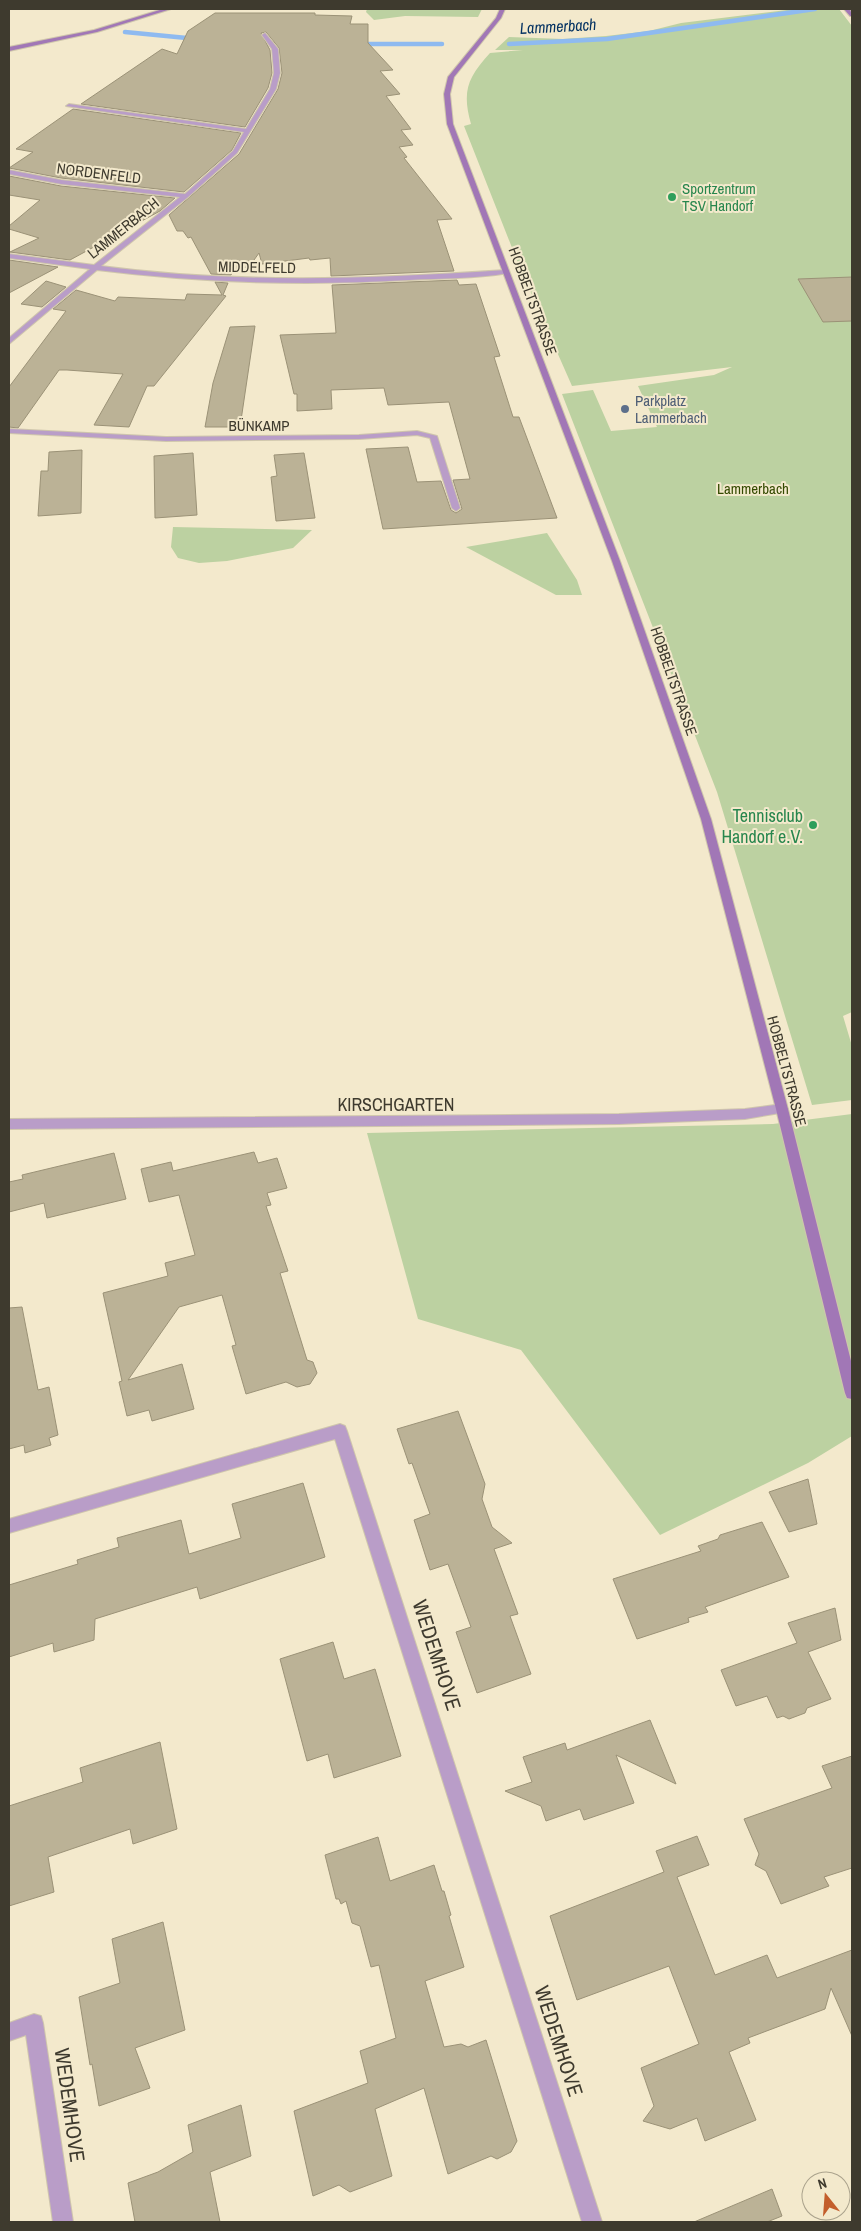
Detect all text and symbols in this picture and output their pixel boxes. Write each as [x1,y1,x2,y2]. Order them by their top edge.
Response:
water label: Lammerbach [519,13,597,39]
street label: NORDENFELD [56,157,142,189]
place label: Sportzentrum TSV Handorf [682,178,756,216]
marker: Sportzentrum TSV Handorf [666,191,678,203]
street label: LAMMERBACH [83,193,163,263]
street label: HOBBELTSTRASSE [504,244,562,358]
street label: MIDDELFELD [218,256,296,278]
place label: Parkplatz Lammerbach [635,390,707,428]
marker: Parkplatz Lammerbach [619,403,631,415]
street label: BÜNKAMP [229,415,289,436]
park label: Lammerbach [717,478,789,499]
street label: HOBBELTSTRASSE [646,624,702,738]
place label: Tennisclub Handorf e.V. [721,803,803,849]
marker: Tennisclub Handorf e.V. [807,819,819,831]
street label: HOBBELTSTRASSE [762,1013,812,1129]
street label: KIRSCHGARTEN [337,1092,455,1117]
street label: WEDEMHOVE [405,1596,469,1714]
street label: WEDEMHOVE [527,1982,591,2100]
street label: WEDEMHOVE [48,2046,92,2164]
north arrow [801,2171,851,2221]
text: N [816,2174,829,2193]

